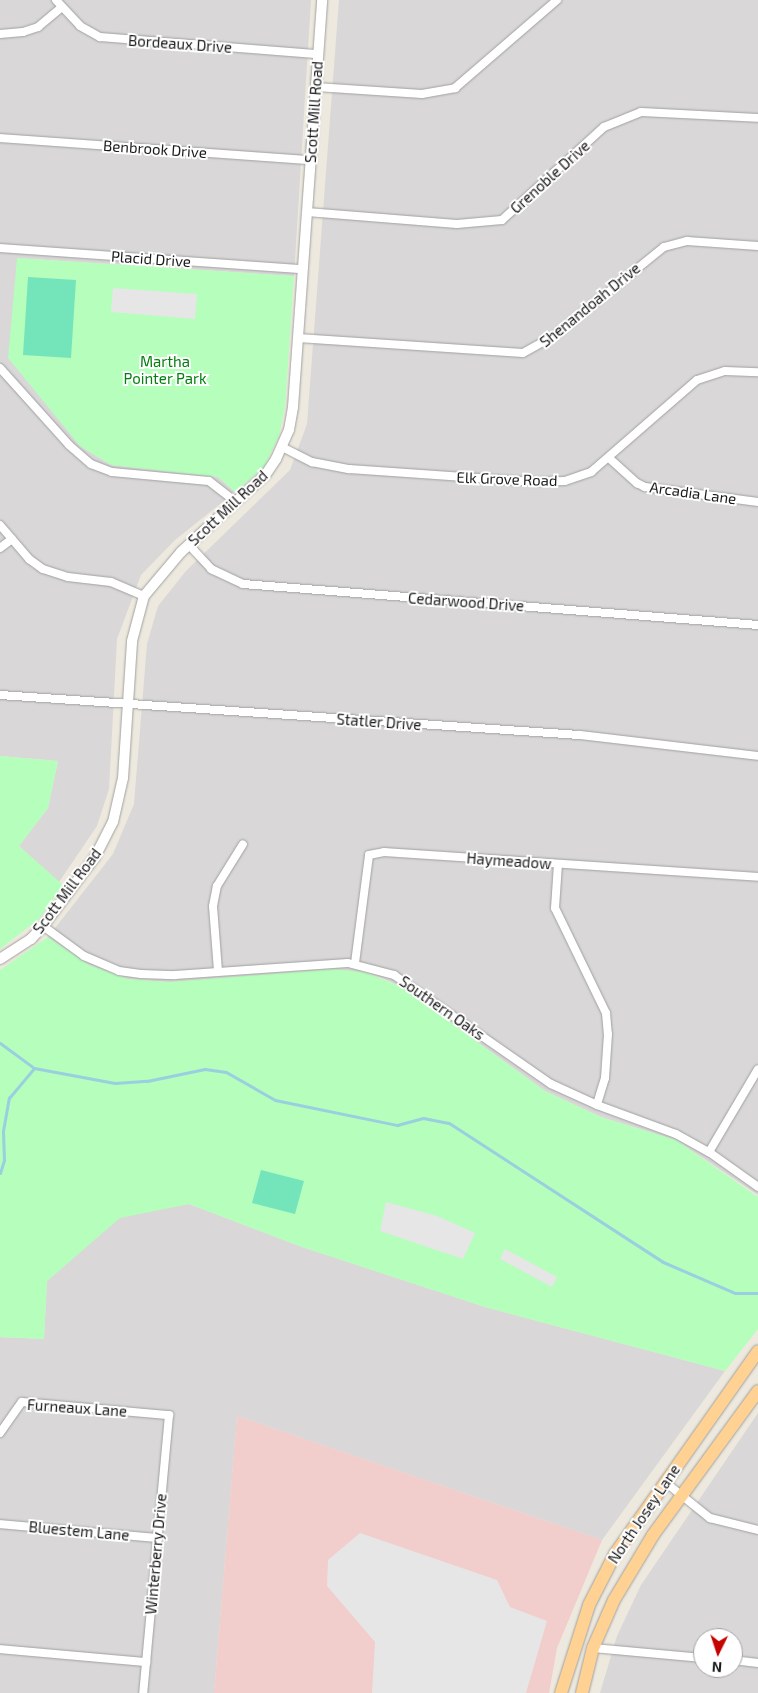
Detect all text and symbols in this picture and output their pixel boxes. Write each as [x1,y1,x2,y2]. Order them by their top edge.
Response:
street label: Bordeaux Drive [128,31,232,57]
street label: Scott Mill Road [301,60,327,164]
street label: Benbrook Drive [102,136,208,162]
street label: Grenoble Drive [507,137,593,217]
street label: Placid Drive [110,247,192,271]
street label: Shenandoah Drive [536,259,644,351]
park label: Martha Pointer Park [123,352,207,387]
street label: Scott Mill Road [184,466,272,550]
street label: Elk Grove Road [456,468,558,490]
street label: Arcadia Lane [649,478,737,508]
street label: Cedarwood Drive [407,589,525,615]
street label: Statler Drive [336,710,422,734]
street label: Scott Mill Road [29,845,105,937]
street label: Haymeadow [466,849,552,873]
street label: Southern Oaks [396,972,488,1044]
street label: Furneaux Lane [27,1396,127,1420]
street label: North Josey Lane [604,1461,684,1567]
street label: Winterberry Drive [142,1492,170,1616]
street label: Bluestem Lane [28,1518,130,1544]
north arrow [693,1628,743,1678]
text: N [711,1659,723,1676]

